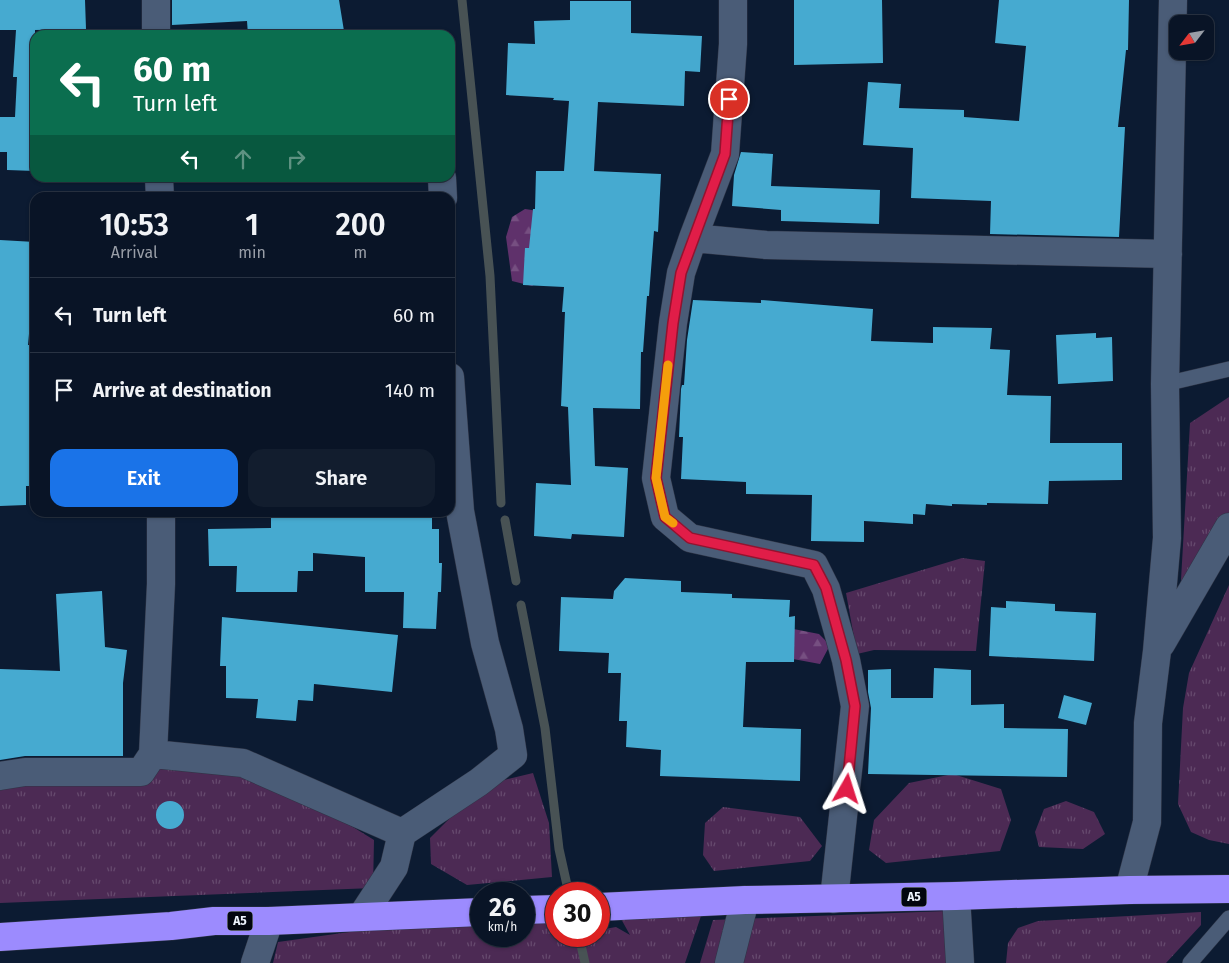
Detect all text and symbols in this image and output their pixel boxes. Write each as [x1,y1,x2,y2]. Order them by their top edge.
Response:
north arrow [1169,15,1214,60]
map controls [1169,15,1214,60]
text: 60 m [133,48,211,90]
icon: left [50,50,115,115]
pin [708,78,750,120]
icon: arrive [715,85,743,113]
text: Turn left [133,90,217,117]
icon: left [176,145,204,173]
icon: ahead [229,145,257,173]
icon: right [282,145,310,173]
text: 10:53 [99,207,169,243]
text: 1 [245,207,259,243]
text: 200 [335,207,386,243]
text: Arrival [111,243,158,262]
text: min [238,243,266,262]
text: m [354,243,367,262]
icon: left [50,301,78,329]
text: Turn left [93,304,167,327]
text: 60 m [393,304,435,327]
icon: arrive [50,376,78,404]
text: Arrive at destination [93,379,272,402]
text: 140 m [385,379,435,402]
button: Exit [50,449,238,507]
button: Share [248,449,435,507]
position arrow [820,762,872,814]
speed limit sign: 30 [545,882,610,947]
road number: A5 [902,888,926,906]
text: 26 [489,893,516,923]
road number: A5 [228,911,252,930]
text: km/h [488,920,517,934]

